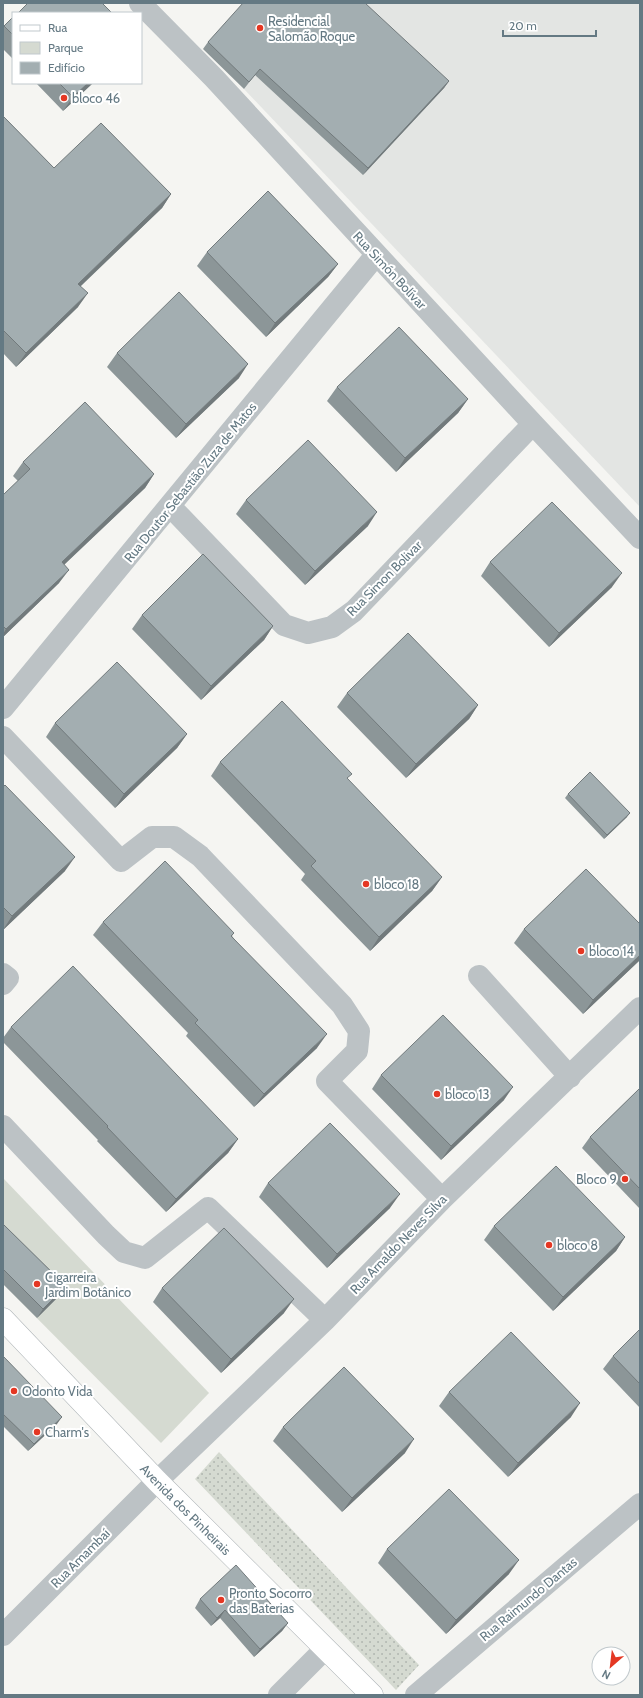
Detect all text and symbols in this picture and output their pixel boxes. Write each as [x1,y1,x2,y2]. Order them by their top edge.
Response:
legend [12,12,142,84]
scale bar [503,12,596,38]
place label: Residencial Salomão Roque [268,13,355,44]
text: 20 m [509,18,537,33]
text: Rua [48,20,67,35]
marker: Residencial Salomão Roque [255,23,265,33]
text: Parque [48,40,83,55]
text: Edifício [48,60,85,75]
place label: bloco 46 [72,90,120,106]
marker: bloco 46 [59,93,69,103]
street label: Rua Simón Bolívar [350,228,431,313]
street label: Rua Doutor Sebastião Zuza de Matos [120,398,260,565]
street label: Rua Simon Bolivar [343,536,426,619]
place label: bloco 18 [374,876,419,892]
marker: bloco 18 [361,879,371,889]
place label: bloco 14 [589,943,634,959]
marker: bloco 14 [576,946,586,956]
place label: bloco 13 [445,1086,490,1102]
marker: bloco 13 [432,1089,442,1099]
place label: Bloco 9 [576,1171,617,1187]
marker: Bloco 9 [620,1174,630,1184]
street label: Rua Arnaldo Neves Silva [346,1190,450,1297]
place label: bloco 8 [557,1237,598,1253]
marker: bloco 8 [544,1240,554,1250]
place label: Cigarreira Jardim Botânico [44,1269,131,1300]
marker: Cigarreira Jardim Botânico [32,1279,42,1289]
place label: Odonto Vida [22,1383,93,1399]
marker: Odonto Vida [9,1386,19,1396]
place label: Charm's [45,1424,90,1440]
marker: Charm's [32,1427,42,1437]
street label: Avenida dos Pinheirais [137,1461,235,1559]
street label: Rua Amambaí [47,1525,113,1591]
street label: Rua Raimundo Dantas [476,1553,580,1644]
place label: Pronto Socorro das Baterias [229,1585,312,1616]
marker: Pronto Socorro das Baterias [216,1595,226,1605]
north arrow [591,1646,631,1686]
text: N [600,1667,613,1683]

